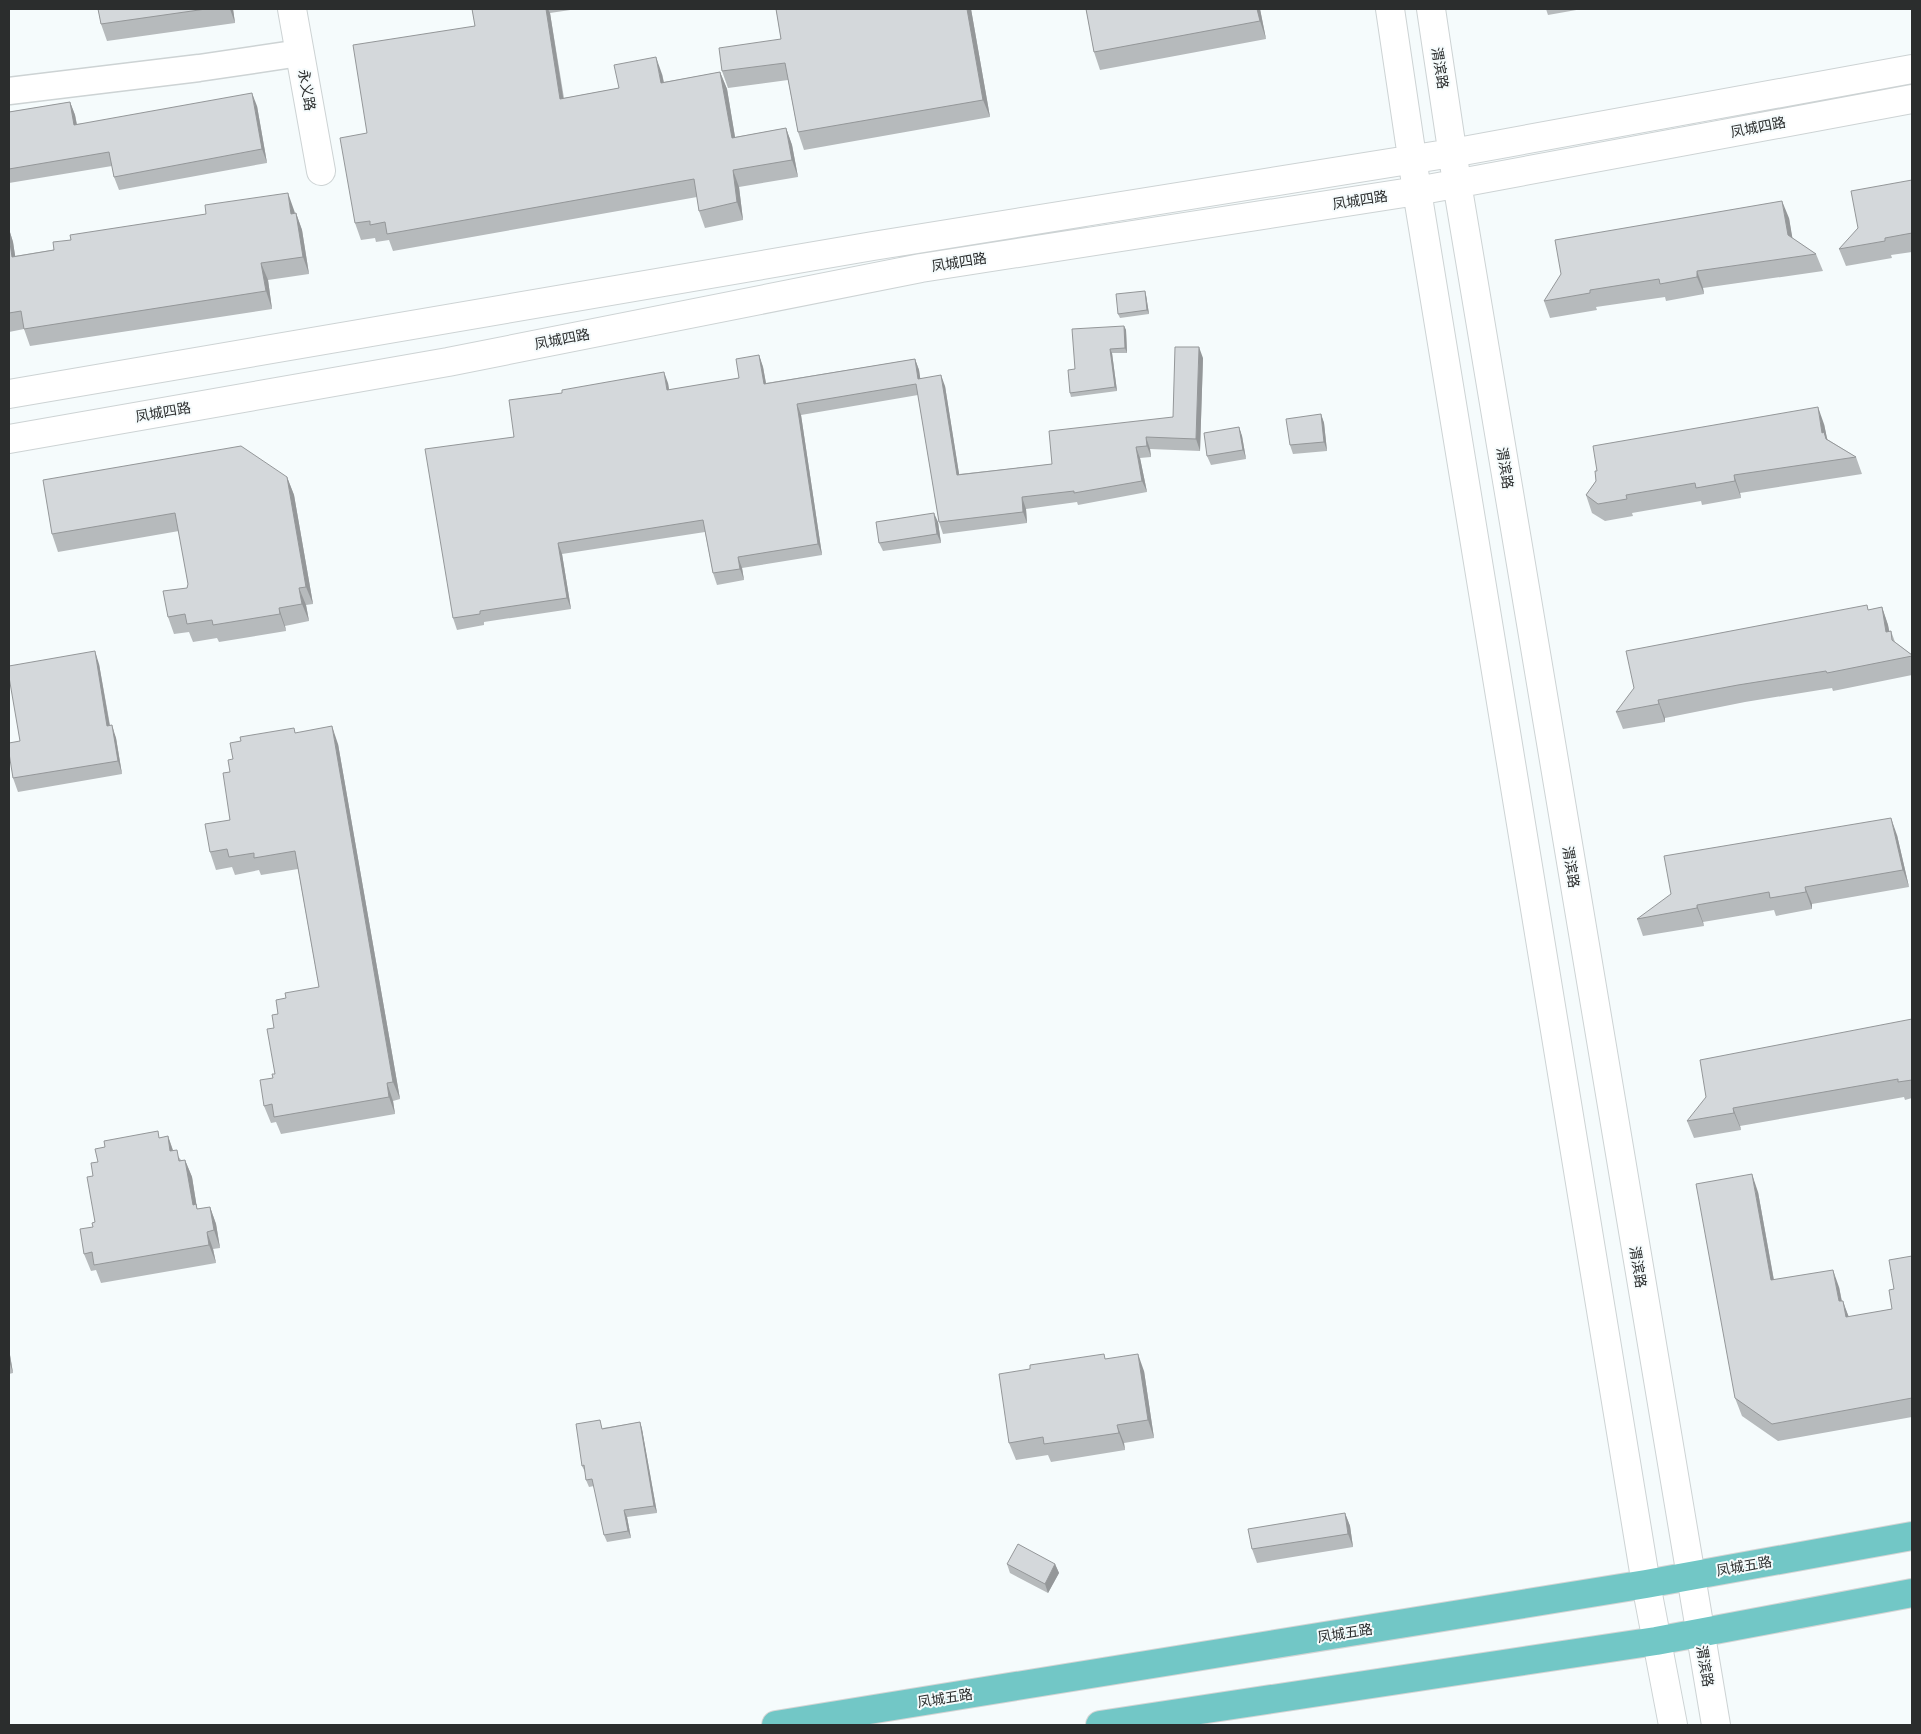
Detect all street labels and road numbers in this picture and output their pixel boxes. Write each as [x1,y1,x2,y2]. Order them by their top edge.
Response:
street label: 渭滨路 [1428,46,1452,90]
street label: 永义路 [294,68,320,112]
street label: 凤城四路 [1729,113,1787,141]
street label: 凤城四路 [1331,187,1389,213]
street label: 凤城四路 [930,249,988,275]
street label: 凤城四路 [533,325,591,353]
street label: 凤城四路 [134,398,192,426]
street label: 渭滨路 [1493,446,1517,490]
street label: 渭滨路 [1559,845,1583,889]
street label: 渭滨路 [1626,1245,1650,1289]
street label: 凤城五路 [1715,1552,1773,1580]
street label: 凤城五路 [1316,1620,1374,1646]
street label: 渭滨路 [1692,1644,1718,1688]
street label: 凤城五路 [916,1685,974,1711]

